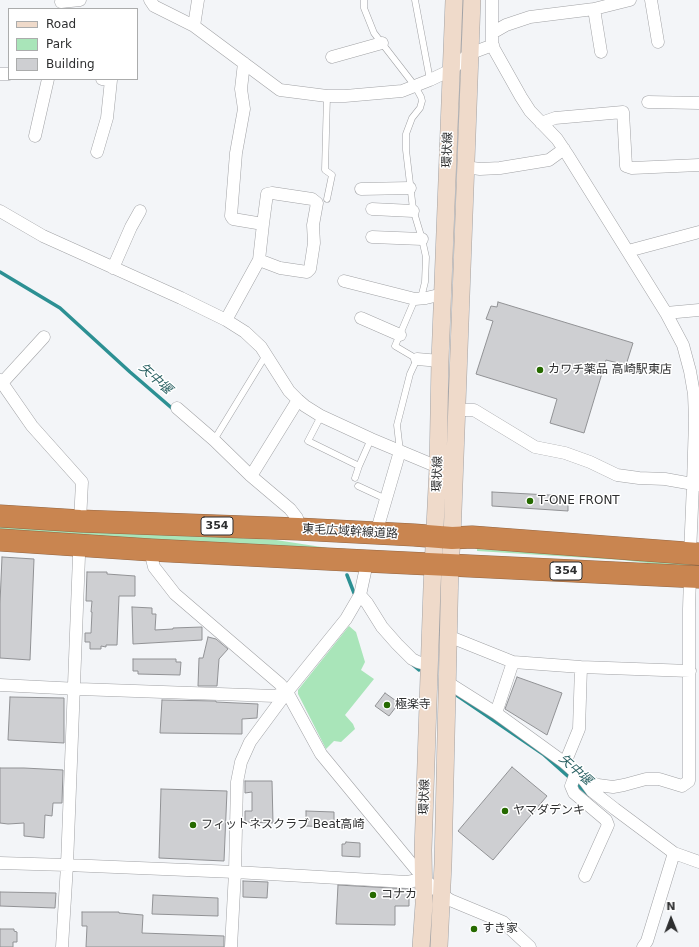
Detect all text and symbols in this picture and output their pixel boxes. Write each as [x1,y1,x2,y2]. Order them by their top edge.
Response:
legend [8,8,138,80]
text: Road [46,17,76,31]
text: Park [46,37,72,51]
text: Building [46,57,95,71]
street label: 環状線 [440,132,456,168]
water label: 矢中堰 [135,360,175,398]
place label: カワチ薬品 高崎駅東店 [548,363,672,377]
marker: カワチ薬品 高崎駅東店 [535,365,545,375]
street label: 環状線 [430,456,446,492]
place label: T-ONE FRONT [538,494,620,508]
marker: T-ONE FRONT [525,496,535,506]
road number: 354 [201,517,233,535]
street label: 東毛広域幹線道路 [302,522,398,542]
road number: 354 [550,562,582,580]
place label: 極楽寺 [395,698,431,712]
marker: 極楽寺 [382,700,392,710]
water label: 矢中堰 [555,751,595,789]
street label: 環状線 [417,779,433,815]
place label: ヤマダデンキ [513,804,585,818]
marker: ヤマダデンキ [500,806,510,816]
place label: フィットネスクラブ Beat高崎 [201,818,364,832]
marker: フィットネスクラブ Beat高崎 [188,820,198,830]
place label: コナカ [381,888,417,902]
marker: コナカ [368,890,378,900]
north arrow [651,899,691,939]
text: N [666,900,676,913]
place label: すき家 [482,922,518,936]
marker: すき家 [469,924,479,934]

